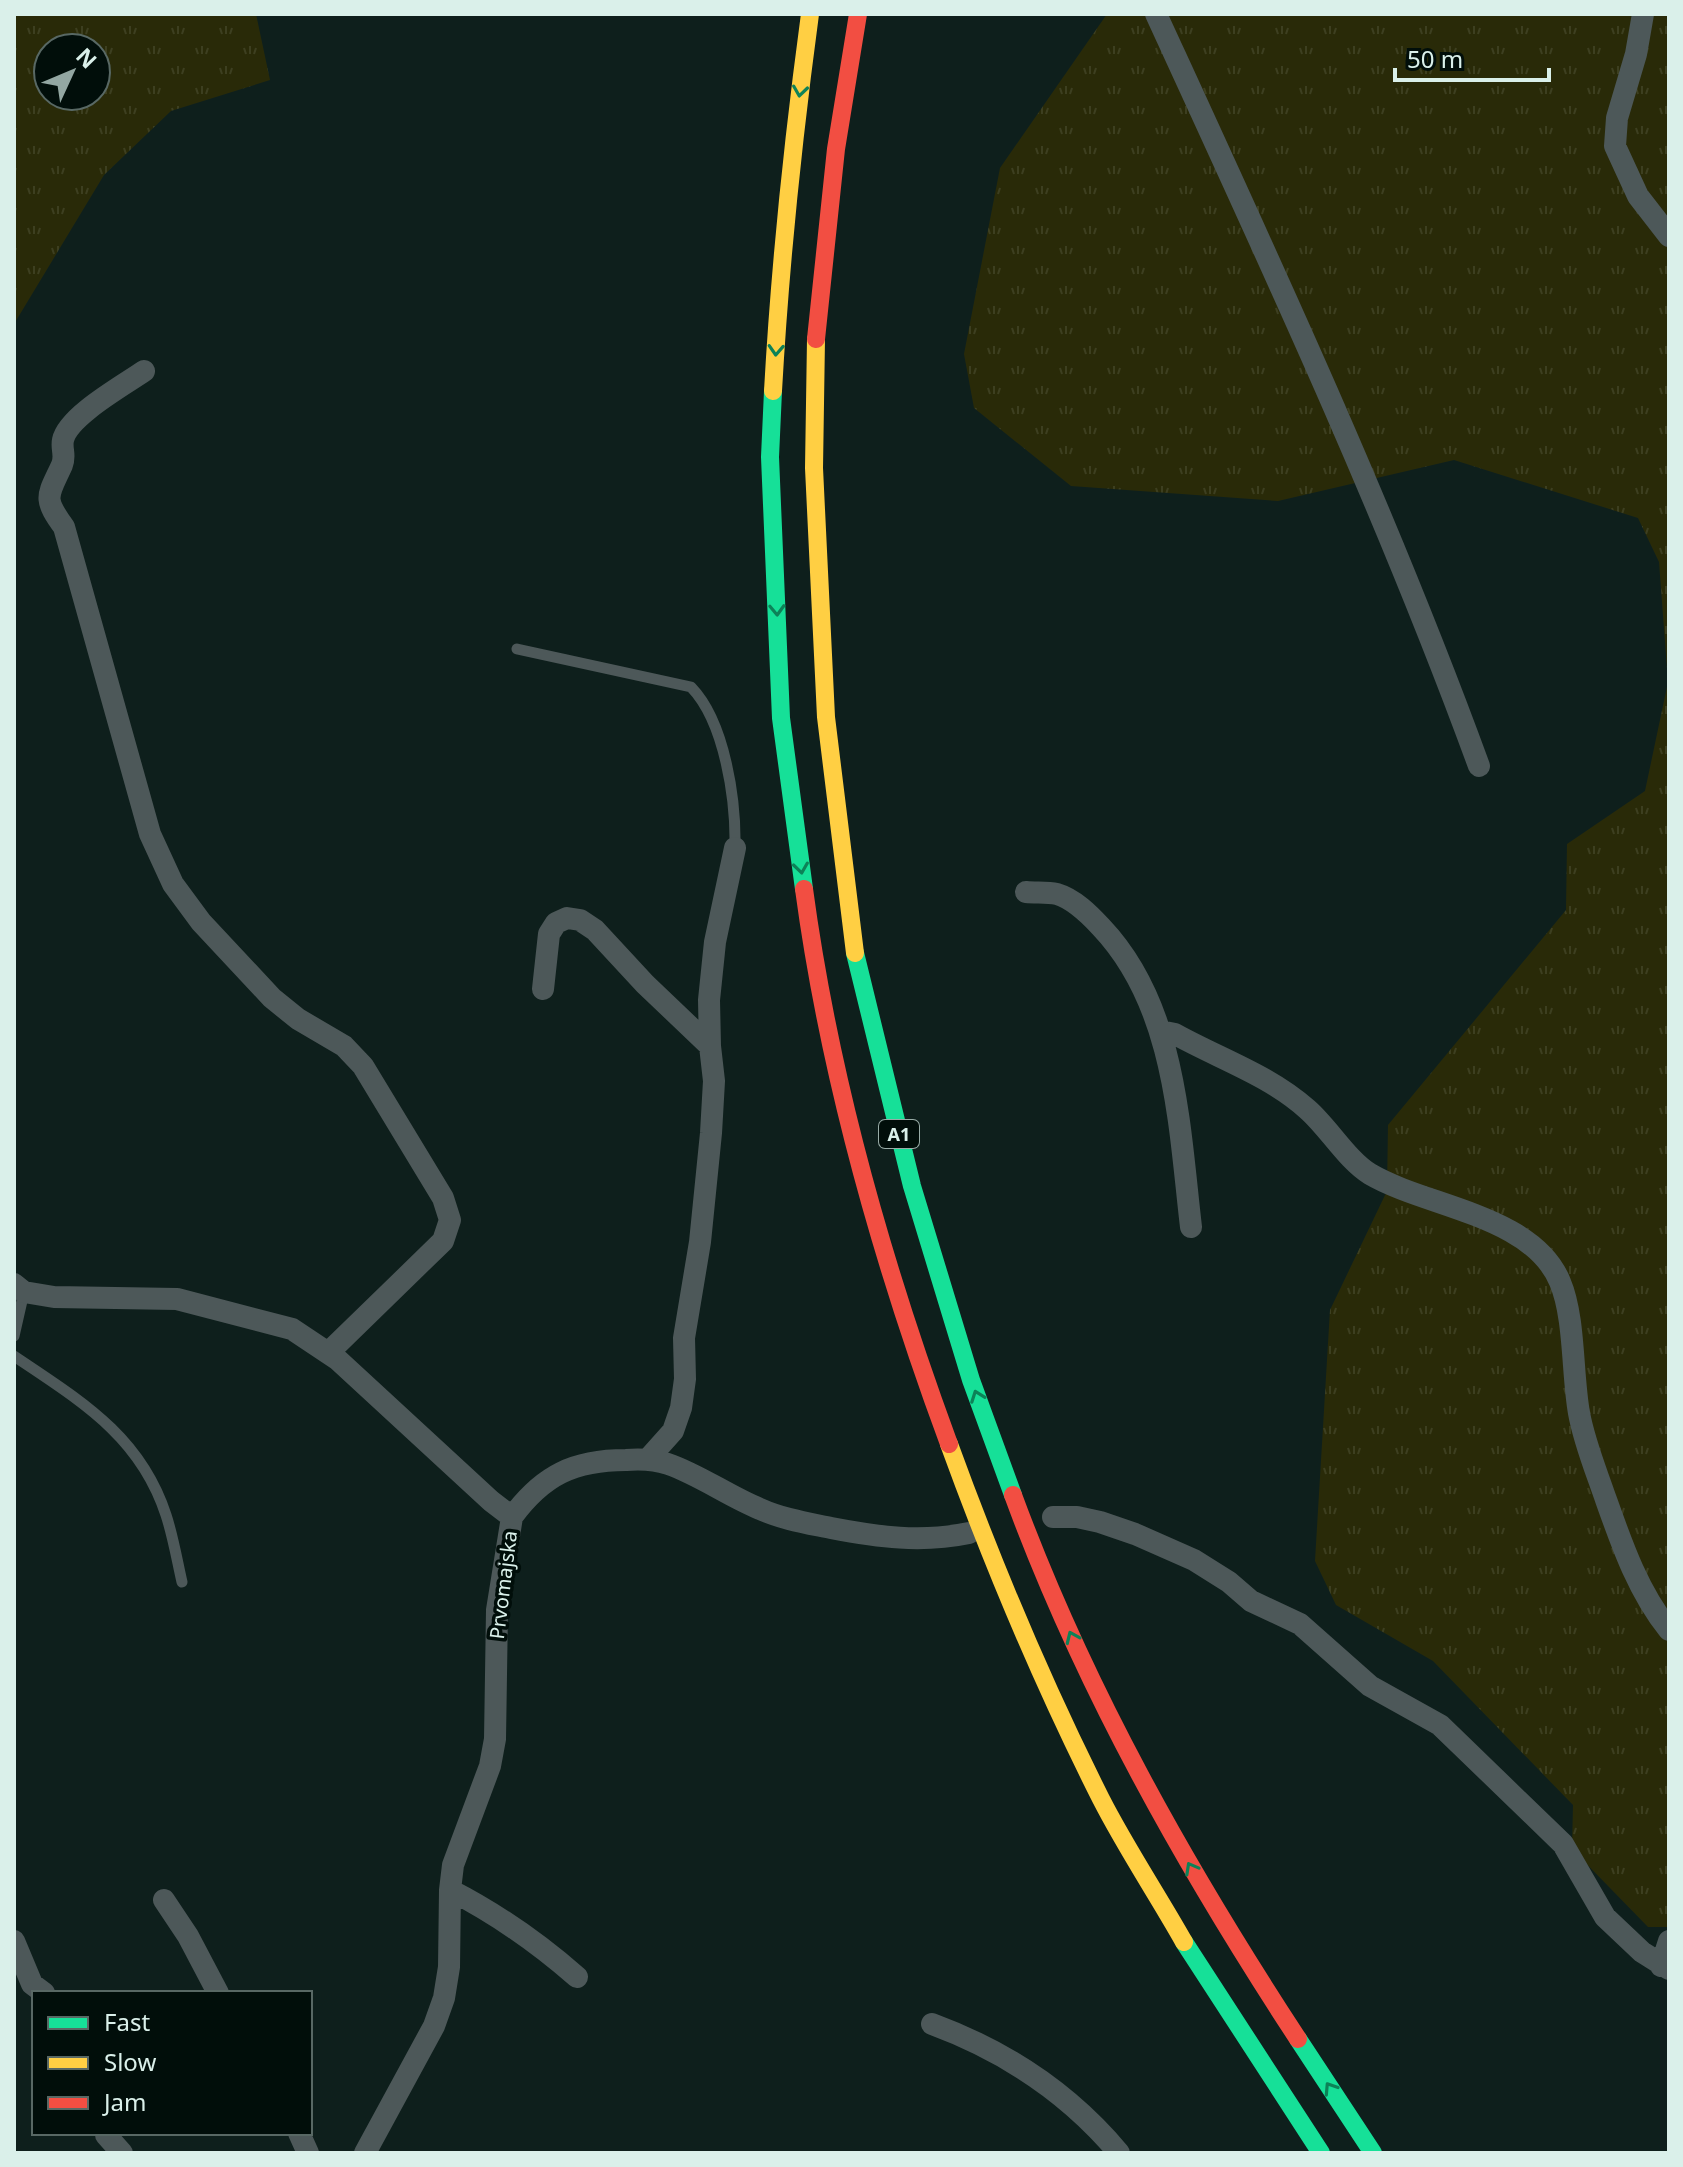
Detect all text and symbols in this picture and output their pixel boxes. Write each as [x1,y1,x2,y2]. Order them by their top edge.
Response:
north arrow [32,32,112,112]
scale bar [1395,32,1549,82]
text: N [70,41,104,74]
text: 50 m [1407,42,1463,75]
one-way arrow [792,84,809,98]
one-way arrow [768,344,785,357]
one-way arrow [768,604,785,617]
one-way arrow [792,861,809,875]
road number: A1 [879,1120,919,1148]
one-way arrow [970,1389,986,1403]
street label: Prvomajska [483,1529,523,1641]
one-way arrow [1066,1631,1082,1645]
one-way arrow [1185,1862,1201,1877]
legend [32,1991,312,2135]
text: Fast [104,2005,150,2038]
text: Slow [104,2045,156,2078]
one-way arrow [1325,2082,1340,2097]
text: Jam [102,2085,146,2118]

